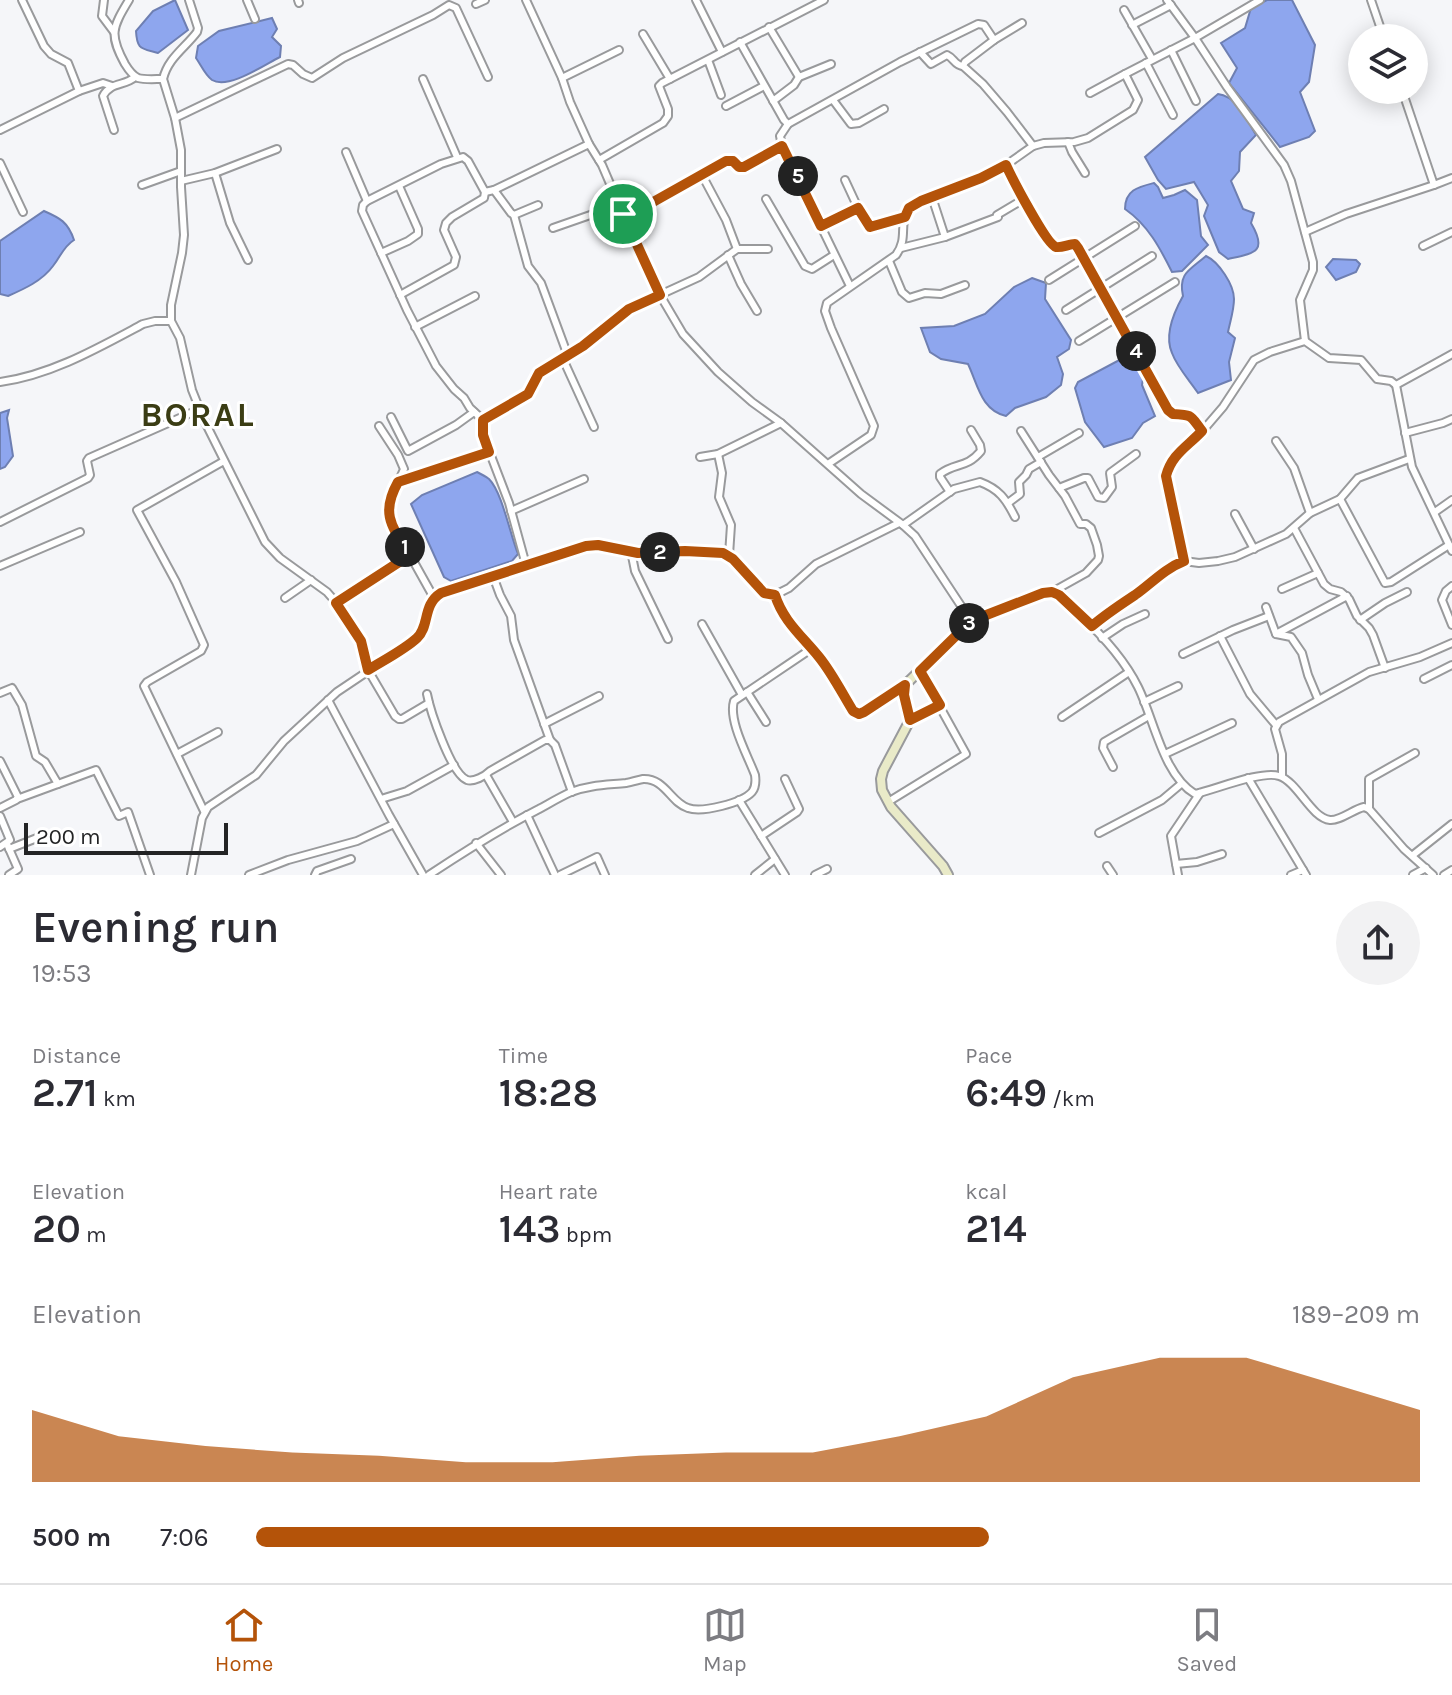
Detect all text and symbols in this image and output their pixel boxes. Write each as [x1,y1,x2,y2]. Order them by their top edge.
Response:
map controls [1348,24,1428,104]
button: layers [1348,24,1428,104]
pin: 5 [778,156,818,196]
text: 5 [792,163,804,189]
pin [589,180,657,248]
icon: arrive [601,192,645,236]
pin: 4 [1116,331,1156,371]
text: 4 [1129,338,1143,364]
district label: BORAL [140,395,256,435]
pin: 1 [385,527,425,567]
pin: 2 [640,532,680,572]
text: 1 [401,534,409,560]
text: 2 [653,539,667,565]
pin: 3 [949,603,989,643]
text: 3 [962,610,976,636]
scale bar [24,819,228,855]
text: 200 m [36,824,101,850]
button: share [1336,901,1420,985]
text: Evening run [32,902,279,953]
text: 19:53 [32,958,92,989]
text: Distance [32,1043,121,1069]
text: Time [499,1043,548,1069]
text: Pace [965,1043,1012,1069]
text: 2.71 [32,1069,98,1116]
text: 18:28 [499,1069,598,1116]
text: 6:49 [965,1069,1047,1116]
text: km [98,1086,136,1112]
text: /km [1047,1086,1095,1112]
text: Elevation [32,1179,125,1205]
text: Heart rate [499,1179,598,1205]
text: kcal [965,1179,1007,1205]
text: 20 [32,1205,81,1252]
text: 143 [499,1205,561,1252]
text: 214 [965,1205,1027,1252]
text: m [81,1222,107,1248]
text: bpm [561,1222,612,1248]
text: Elevation [32,1299,142,1330]
text: 189–209 m [1292,1299,1420,1330]
text: 500 m [32,1522,111,1553]
text: 7:06 [160,1522,209,1553]
tab: Home [215,1603,273,1677]
tab: Map [703,1603,747,1677]
tab: Saved [1176,1603,1237,1677]

